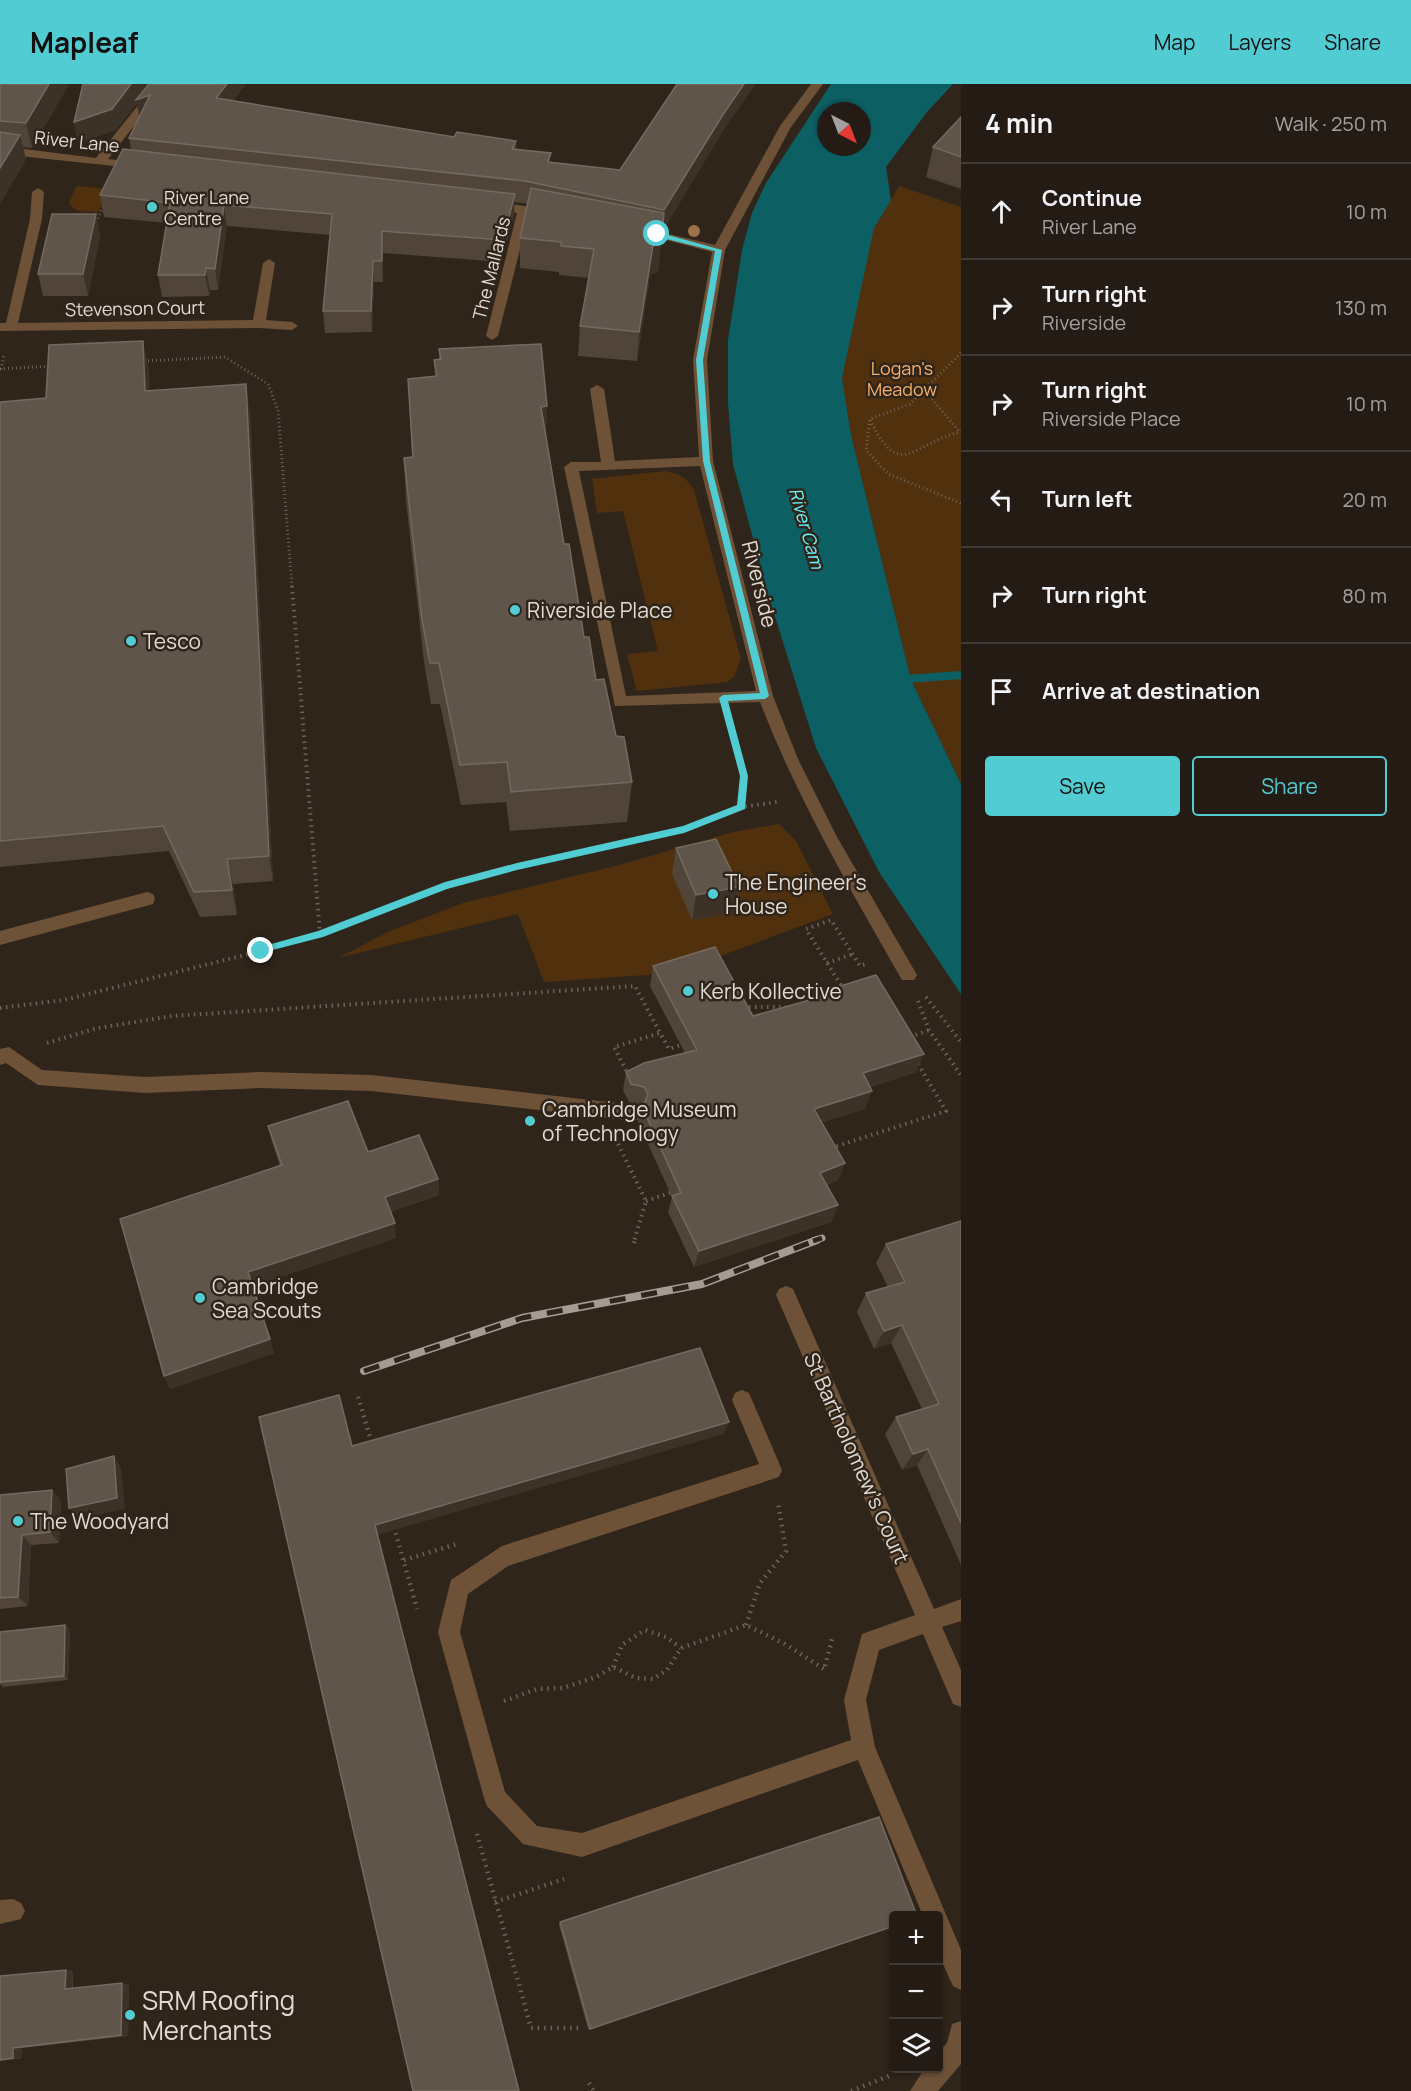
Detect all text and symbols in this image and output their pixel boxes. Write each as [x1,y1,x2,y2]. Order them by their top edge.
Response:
text: Mapleaf [30,23,138,61]
text: Map [1154,28,1195,56]
text: Layers [1228,28,1291,56]
text: Share [1324,28,1381,56]
north arrow [817,102,871,156]
text: 4 min [985,105,1053,141]
text: Walk · 250 m [1275,110,1387,137]
street label: River Lane [33,125,121,157]
text: Continue [1042,183,1142,213]
place label: River Lane Centre [164,185,249,230]
icon: ahead [985,195,1018,228]
text: 10 m [1346,198,1387,225]
marker: River Lane Centre [145,200,159,214]
text: River Lane [1042,213,1137,240]
street label: The Mallards [467,214,515,322]
route start [643,220,669,246]
text: Turn right [1042,279,1147,309]
icon: right [985,291,1018,324]
text: 130 m [1335,294,1387,321]
street label: Stevenson Court [65,295,205,321]
text: Riverside [1042,309,1126,336]
park label: Logan's Meadow [867,356,937,401]
text: Turn right [1042,375,1147,405]
icon: right [985,387,1018,420]
text: 10 m [1346,390,1387,417]
text: Riverside Place [1042,405,1181,432]
icon: left [985,483,1018,516]
text: Turn left [1042,484,1132,514]
water label: River Cam [784,485,830,573]
text: 20 m [1342,486,1387,513]
street label: Riverside [736,538,784,630]
icon: right [985,579,1018,612]
text: Turn right [1042,580,1147,610]
text: 80 m [1342,582,1387,609]
place label: Riverside Place [527,596,673,624]
marker: Riverside Place [508,603,522,617]
place label: Tesco [143,627,201,655]
marker: Tesco [124,634,138,648]
icon: arrive [985,675,1018,708]
text: Arrive at destination [1042,676,1260,706]
button: Save [985,756,1180,816]
button: Share [1192,756,1387,816]
place label: The Engineer's House [725,868,867,920]
marker: The Engineer's House [706,887,720,901]
route end [247,937,273,963]
place label: Kerb Kollective [700,977,842,1005]
marker: Kerb Kollective [681,984,695,998]
place label: Cambridge Museum of Technology [542,1095,736,1147]
marker: Cambridge Museum of Technology [523,1114,537,1128]
place label: Cambridge Sea Scouts [212,1272,321,1324]
marker: Cambridge Sea Scouts [193,1291,207,1305]
street label: St Bartholomew's Court [798,1348,916,1568]
place label: The Woodyard [30,1507,169,1535]
marker: The Woodyard [11,1514,25,1528]
map controls [889,1911,943,2073]
button: + [889,1911,943,1965]
button: − [889,1965,943,2019]
place label: SRM Roofing Merchants [142,1982,295,2048]
marker: SRM Roofing Merchants [123,2008,137,2022]
button: layers [889,2019,943,2073]

